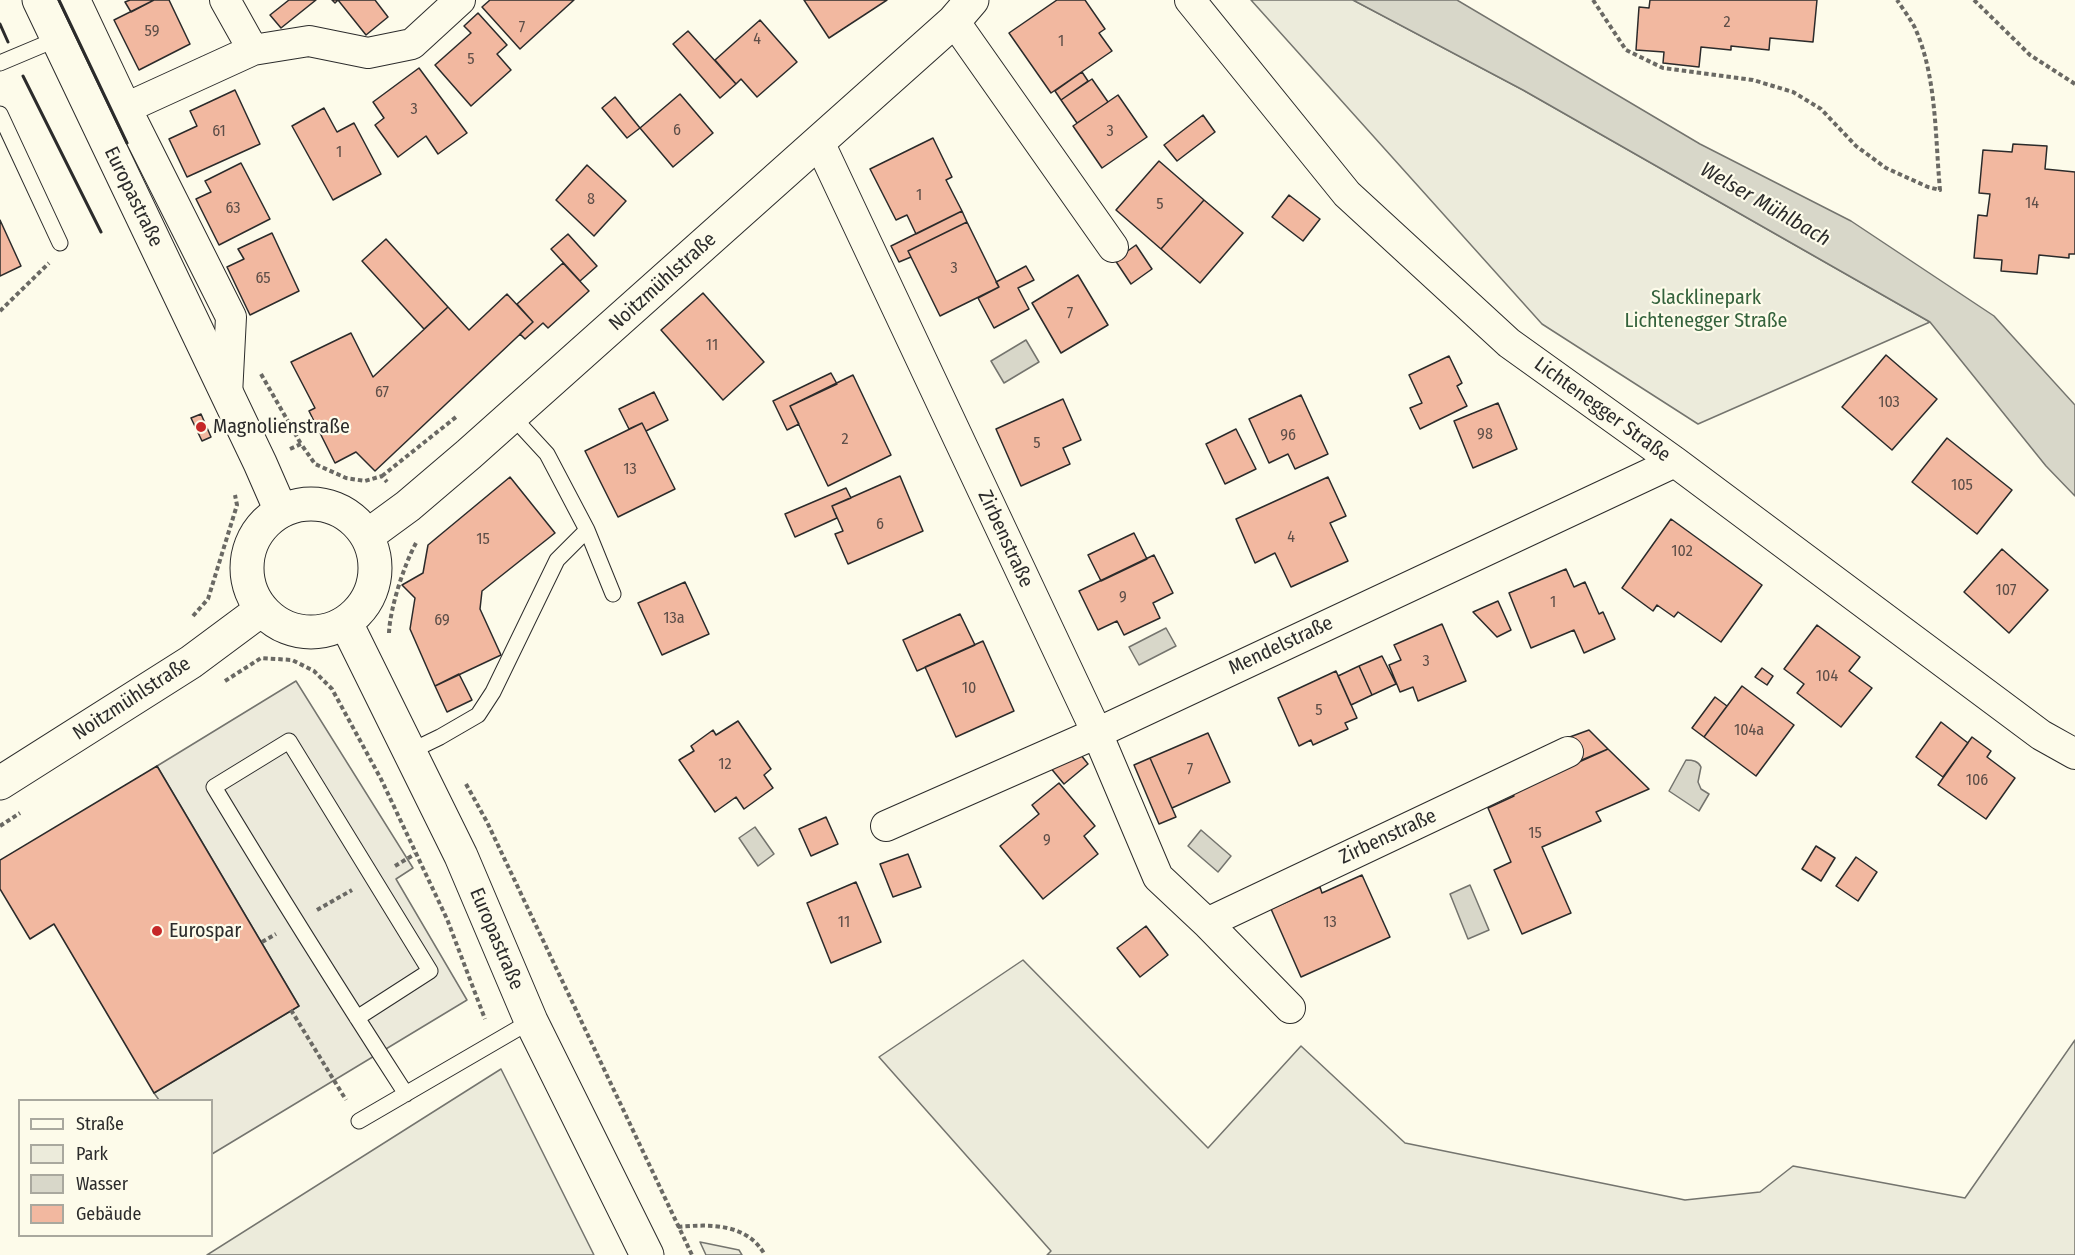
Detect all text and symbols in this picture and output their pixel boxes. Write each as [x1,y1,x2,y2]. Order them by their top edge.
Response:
house number: 2 [1723,13,1731,33]
house number: 7 [519,18,525,38]
house number: 59 [145,22,159,42]
house number: 4 [753,30,761,50]
house number: 1 [1058,32,1064,52]
house number: 5 [467,50,475,70]
house number: 3 [410,100,418,120]
house number: 6 [673,121,681,141]
house number: 61 [212,122,226,142]
house number: 3 [1106,122,1114,142]
street label: Europastraße [98,143,168,251]
house number: 1 [336,143,342,163]
water label: Welser Mühlbach [1696,158,1834,252]
house number: 1 [916,186,922,206]
house number: 8 [587,190,595,210]
house number: 14 [2025,194,2039,214]
house number: 5 [1156,195,1164,215]
house number: 63 [225,199,241,219]
street label: Noitzmühlstraße [605,228,721,336]
house number: 3 [950,259,958,279]
house number: 65 [255,269,271,289]
park label: Slacklinepark Lichtenegger Straße [1625,286,1787,333]
house number: 7 [1067,304,1073,324]
house number: 11 [706,336,718,356]
street label: Lichtenegger Straße [1529,352,1675,468]
house number: 67 [375,383,389,403]
house number: 103 [1878,393,1900,413]
place label: Magnolienstraße [213,415,350,439]
marker: Magnolienstraße [194,420,208,434]
house number: 98 [1477,425,1493,445]
house number: 96 [1280,426,1296,446]
house number: 2 [841,430,849,450]
house number: 5 [1033,434,1041,454]
house number: 13 [623,460,637,480]
house number: 105 [1951,476,1973,496]
street label: Zirbenstraße [972,487,1038,591]
house number: 6 [876,515,884,535]
house number: 4 [1287,528,1295,548]
house number: 15 [476,530,490,550]
house number: 102 [1671,542,1693,562]
house number: 107 [1996,581,2016,601]
house number: 9 [1119,588,1127,608]
house number: 1 [1550,593,1556,613]
house number: 13a [663,609,685,629]
house number: 69 [434,611,450,631]
street label: Mendelstraße [1225,611,1337,681]
street label: Noitzmühlstraße [69,652,195,746]
house number: 3 [1422,652,1430,672]
house number: 104 [1816,667,1838,687]
house number: 10 [962,679,976,699]
house number: 5 [1315,701,1323,721]
house number: 104a [1734,721,1764,741]
house number: 12 [718,755,732,775]
house number: 7 [1187,760,1193,780]
house number: 106 [1966,771,1988,791]
street label: Zirbenstraße [1336,804,1440,870]
house number: 15 [1528,824,1542,844]
house number: 9 [1043,831,1051,851]
street label: Europastraße [464,884,528,994]
house number: 11 [838,913,850,933]
house number: 13 [1323,913,1337,933]
place label: Eurospar [169,919,241,943]
marker: Eurospar [150,924,164,938]
legend [18,1099,213,1237]
text: Straße [76,1113,124,1135]
text: Park [76,1143,108,1165]
text: Wasser [76,1173,128,1195]
text: Gebäude [76,1203,141,1225]

